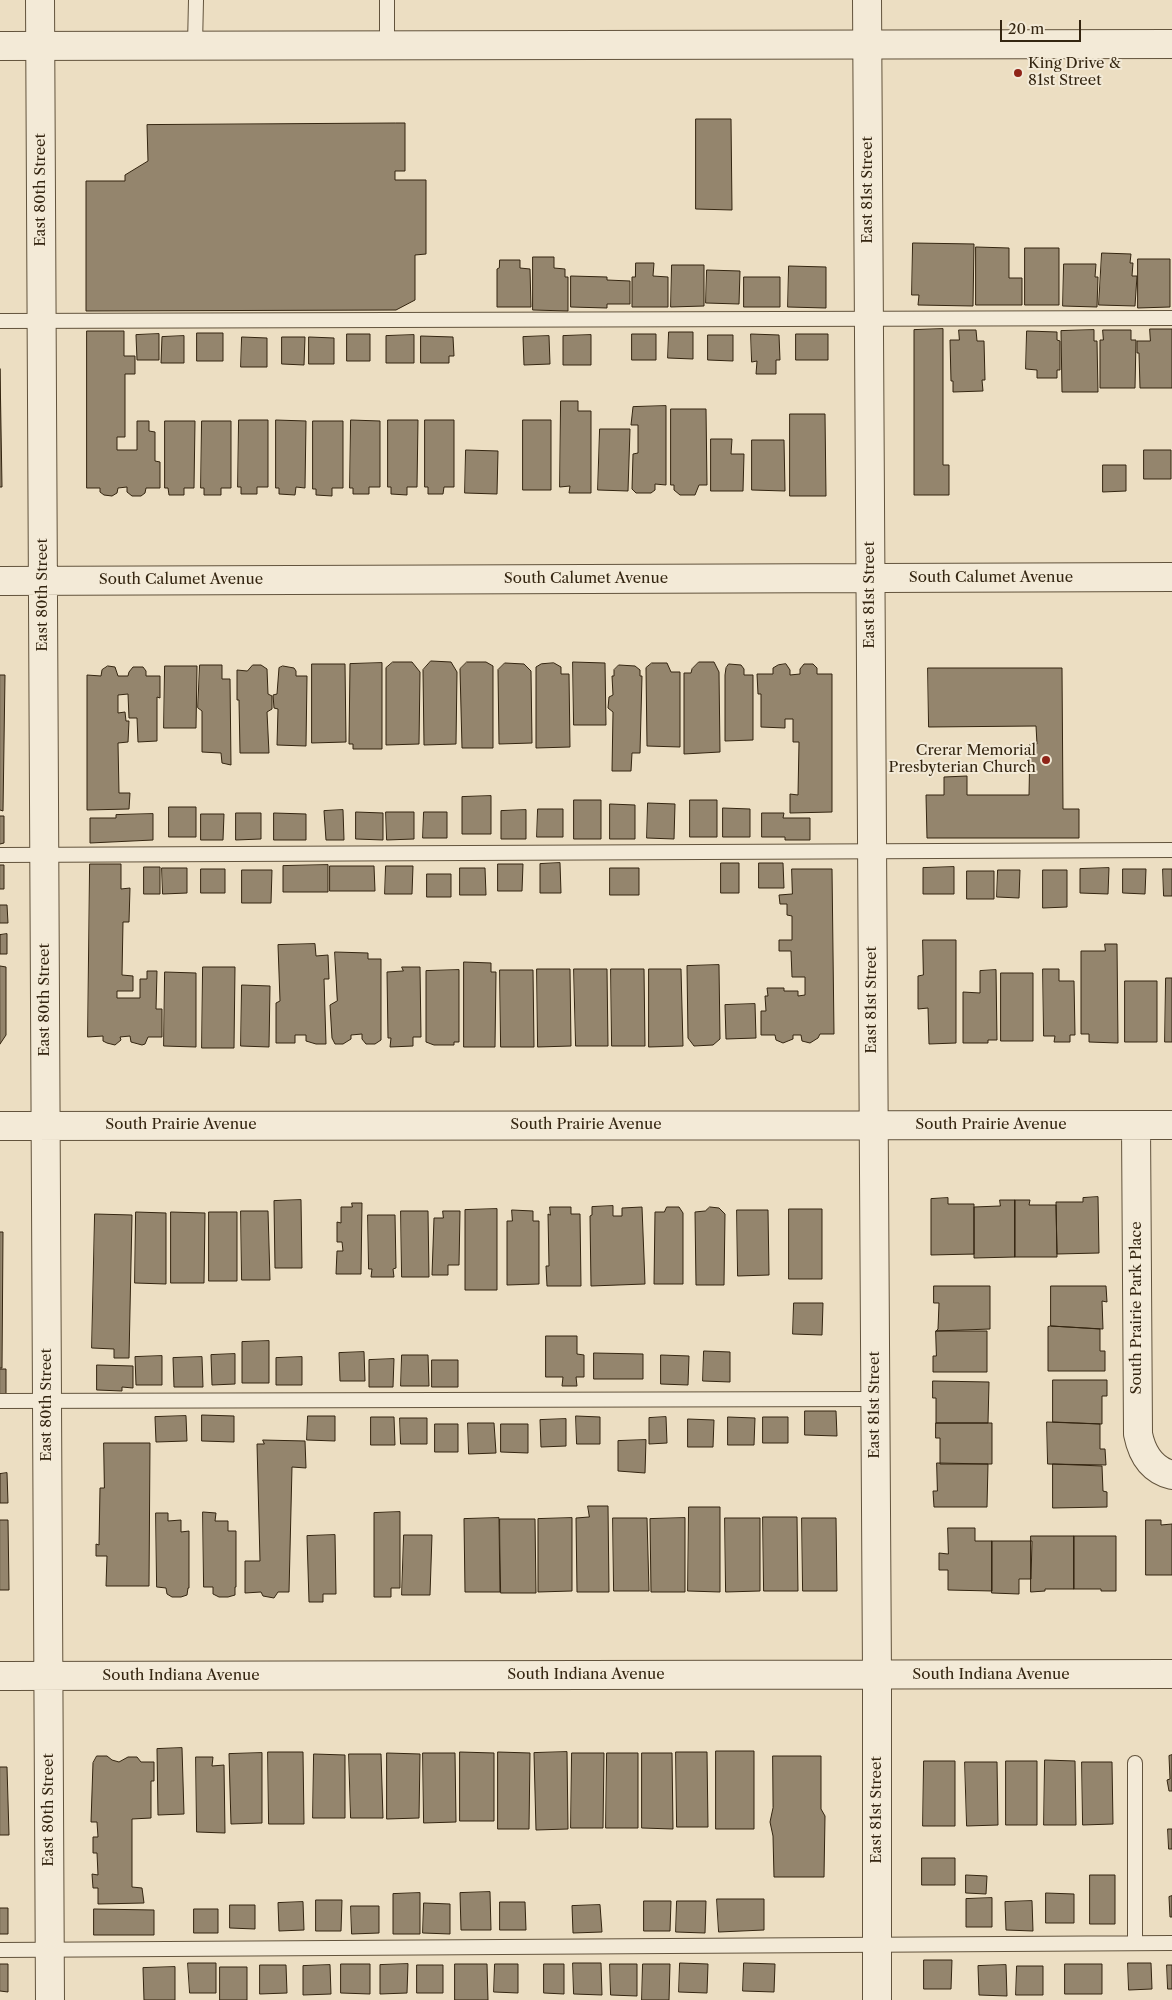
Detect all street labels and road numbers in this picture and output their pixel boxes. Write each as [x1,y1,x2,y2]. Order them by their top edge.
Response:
street label: East 80th Street [32,133,50,247]
street label: East 81st Street [859,136,877,244]
street label: East 80th Street [34,538,52,652]
street label: East 81st Street [861,541,879,649]
street label: South Calumet Avenue [909,569,1073,587]
street label: South Calumet Avenue [504,570,668,588]
street label: South Calumet Avenue [99,571,263,589]
street label: East 80th Street [36,943,54,1057]
street label: East 81st Street [863,946,881,1054]
street label: South Prairie Avenue [105,1116,257,1134]
street label: South Prairie Avenue [510,1116,662,1134]
street label: South Prairie Avenue [915,1116,1067,1134]
street label: South Prairie Park Place [1128,1221,1146,1395]
street label: East 80th Street [38,1348,56,1462]
street label: East 81st Street [866,1351,884,1459]
street label: South Indiana Avenue [507,1666,665,1684]
street label: South Indiana Avenue [912,1666,1070,1684]
street label: South Indiana Avenue [102,1667,260,1685]
street label: East 80th Street [40,1753,58,1867]
street label: East 81st Street [868,1756,886,1864]

